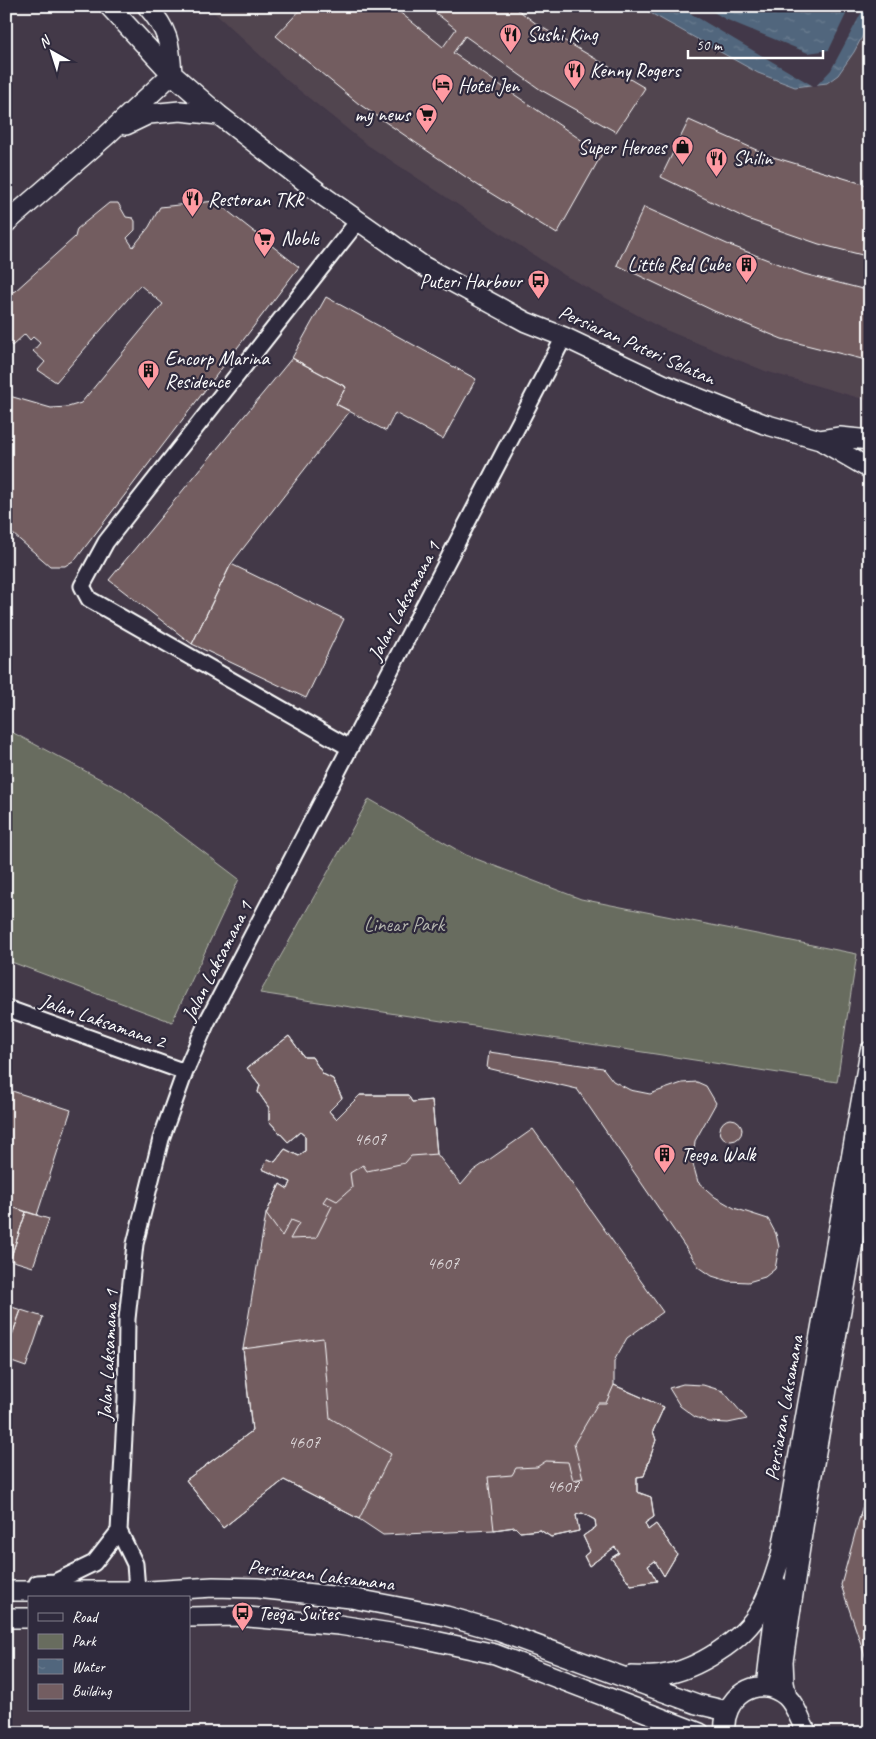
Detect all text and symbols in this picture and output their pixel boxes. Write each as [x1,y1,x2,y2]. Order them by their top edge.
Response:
restaurant icon: Sushi King [499,22,523,53]
place label: Sushi King [527,22,599,47]
north arrow [28,28,78,78]
scale bar [688,28,824,60]
text: N [35,31,55,52]
text: 50 m [696,36,723,55]
restaurant icon: Kenny Rogers [562,58,586,89]
place label: Kenny Rogers [590,58,682,83]
hotel icon: Hotel Jen [430,73,454,104]
place label: Hotel Jen [458,73,520,98]
place label: my news [354,102,412,127]
supermarket icon: my news [414,102,438,133]
place label: Super Heroes [578,135,668,160]
shop icon: Super Heroes [670,135,694,166]
restaurant icon: Shilin [705,146,729,177]
place label: Shilin [733,146,773,171]
restaurant icon: Restoran TKR [180,187,204,218]
place label: Restoran TKR [208,187,306,212]
supermarket icon: Noble [253,226,277,257]
place label: Noble [281,226,320,251]
place label: Little Red Cube [628,252,731,277]
building icon: Little Red Cube [734,252,758,283]
place label: Puteri Harbour [419,269,524,294]
bus stop icon: Puteri Harbour [526,269,550,300]
street label: Persiaran Puteri Selatan [555,299,720,391]
place label: Encorp Marina Residence [165,346,271,394]
building icon: Encorp Marina Residence [137,358,161,389]
street label: Jalan Laksamana 1 [362,537,446,665]
street label: Jalan Laksamana 1 [176,896,258,1026]
park label: Linear Park [364,912,446,937]
street label: Jalan Laksamana 2 [36,988,171,1055]
house number: 4607 [354,1128,387,1150]
building icon: Teega Walk [653,1142,677,1173]
place label: Teega Walk [681,1142,757,1167]
house number: 4607 [427,1252,460,1274]
street label: Jalan Laksamana 1 [92,1288,124,1422]
street label: Persiaran Laksamana [759,1332,809,1483]
house number: 4607 [288,1431,321,1453]
house number: 4607 [547,1475,580,1497]
street label: Persiaran Laksamana [247,1554,397,1597]
legend [28,1596,190,1712]
bus stop icon: Teega Suites [230,1601,254,1632]
place label: Teega Suites [258,1601,341,1626]
text: Road [72,1608,99,1627]
text: Park [72,1632,97,1651]
text: Water [72,1658,106,1677]
text: Building [72,1682,112,1701]

